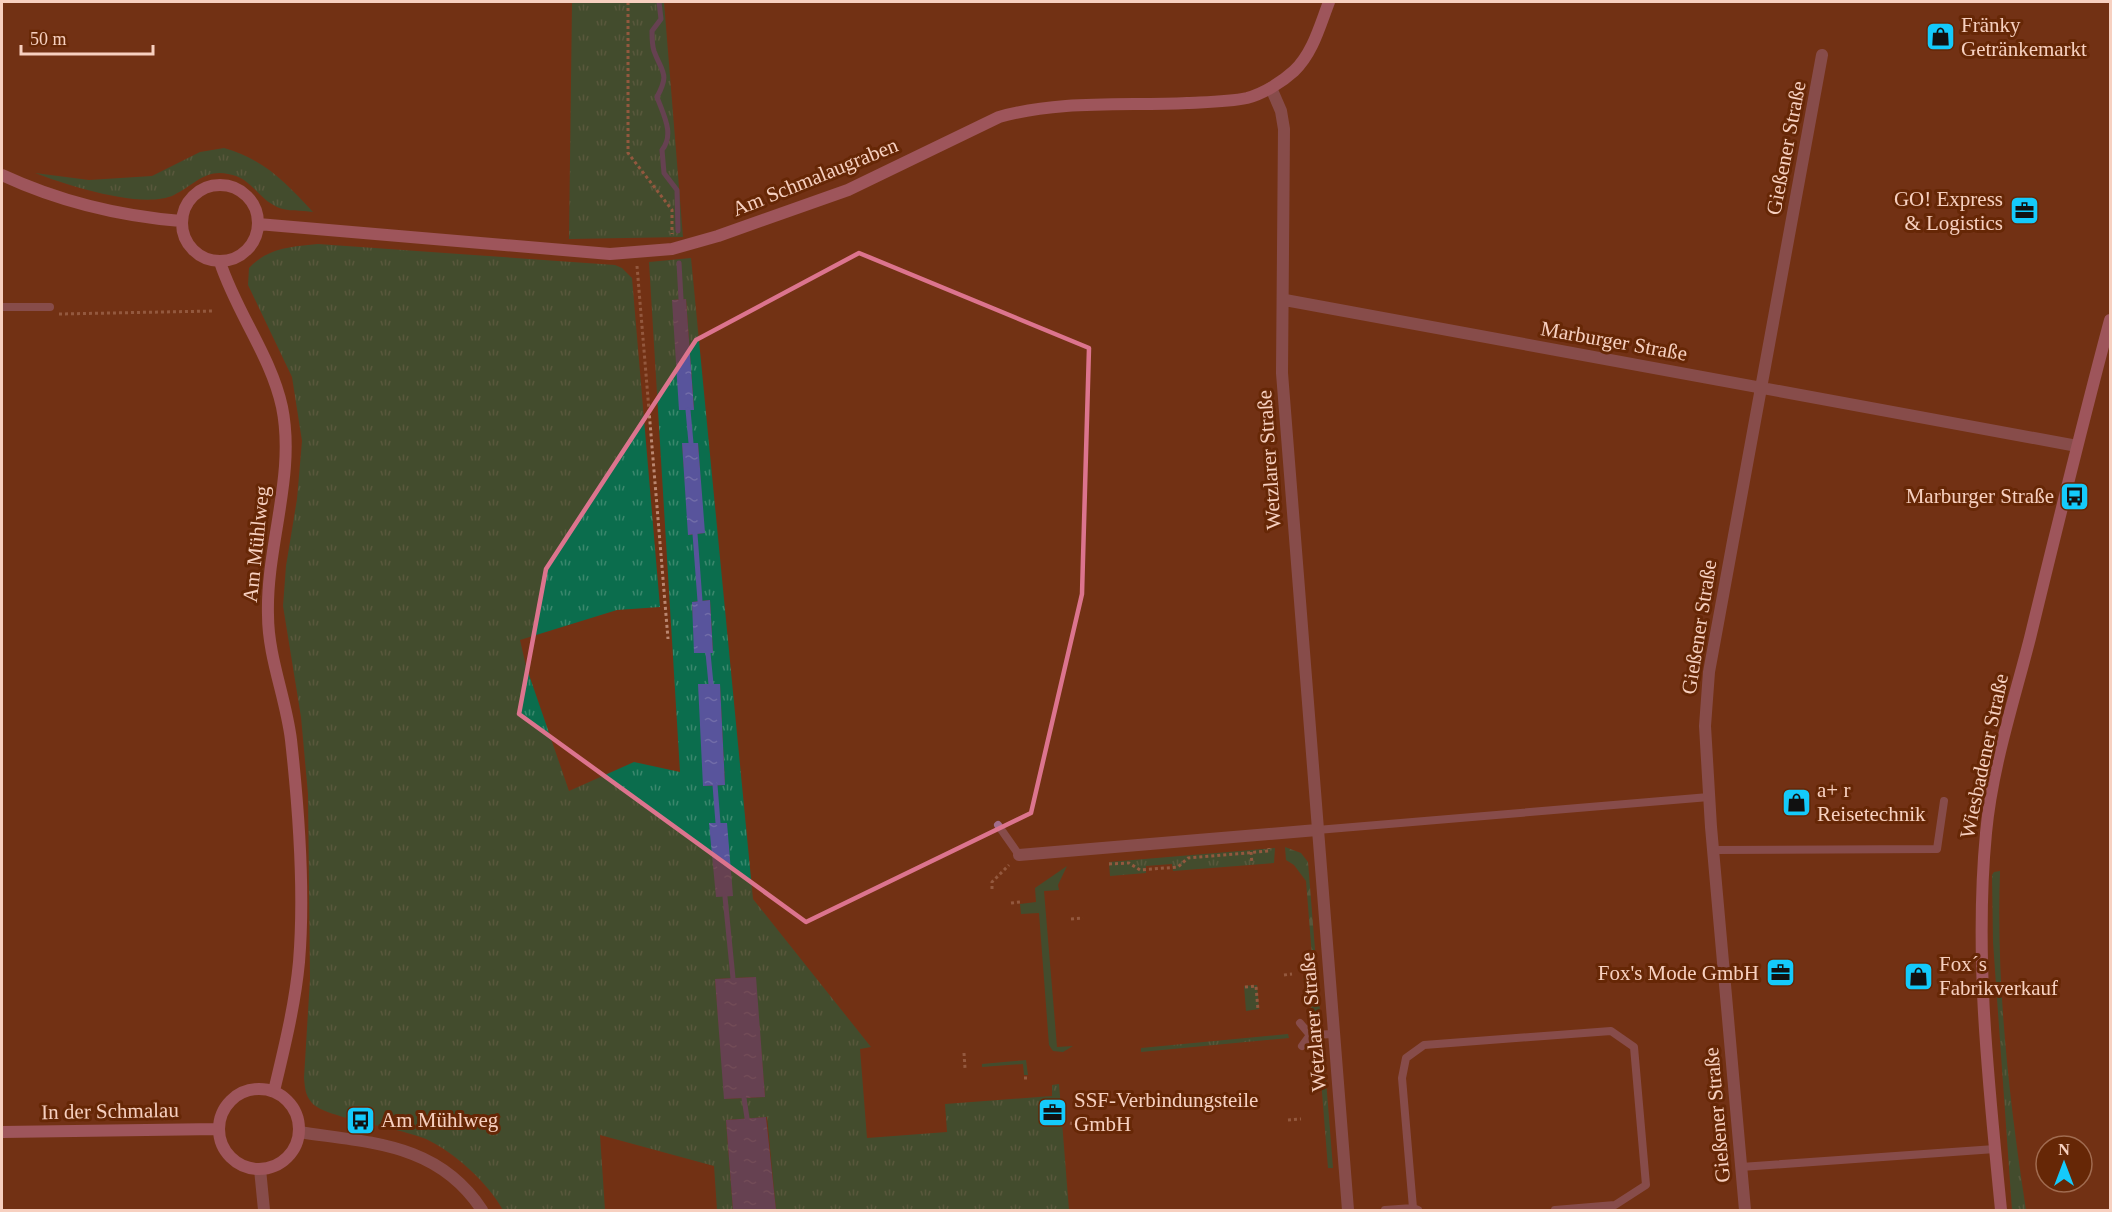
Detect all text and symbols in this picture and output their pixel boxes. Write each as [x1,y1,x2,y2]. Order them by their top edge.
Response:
place label: Fränky Getränkemarkt [1961,13,2087,61]
scale bar [21,18,153,56]
shop icon: Fränky Getränkemarkt [1924,21,1956,53]
text: 50 m [30,29,67,49]
street label: Gießener Straße [1761,79,1811,217]
street label: Am Schmalaugraben [729,133,902,221]
place label: GO! Express & Logistics [1894,187,2003,235]
office icon: GO! Express & Logistics [2008,195,2040,227]
street label: Marburger Straße [1539,316,1689,366]
street label: Wetzlarer Straße [1252,389,1286,531]
bus stop icon: Marburger Straße [2059,480,2091,512]
street label: Am Mühlweg [238,484,274,604]
place label: Marburger Straße [1906,484,2054,508]
street label: Gießener Straße [1677,558,1721,696]
street label: Wiesbadener Straße [1955,672,2013,840]
place label: a+ r Reisetechnik [1817,778,1926,826]
shop icon: a+ r Reisetechnik [1780,786,1812,818]
street label: Wetzlarer Straße [1295,951,1331,1093]
place label: Fox´s Fabrikverkauf [1939,952,2058,1000]
office icon: Fox's Mode GmbH [1764,957,1796,989]
shop icon: Fox´s Fabrikverkauf [1902,960,1934,992]
place label: Fox's Mode GmbH [1598,961,1759,985]
street label: Gießener Straße [1699,1046,1735,1184]
place label: SSF-Verbindungsteile GmbH [1074,1088,1258,1136]
office icon: SSF-Verbindungsteile GmbH [1037,1096,1069,1128]
street label: In der Schmalau [41,1098,180,1124]
bus stop icon: Am Mühlweg [344,1104,376,1136]
place label: Am Mühlweg [381,1108,499,1132]
north arrow [2034,1134,2094,1194]
text: N [2058,1141,2070,1158]

